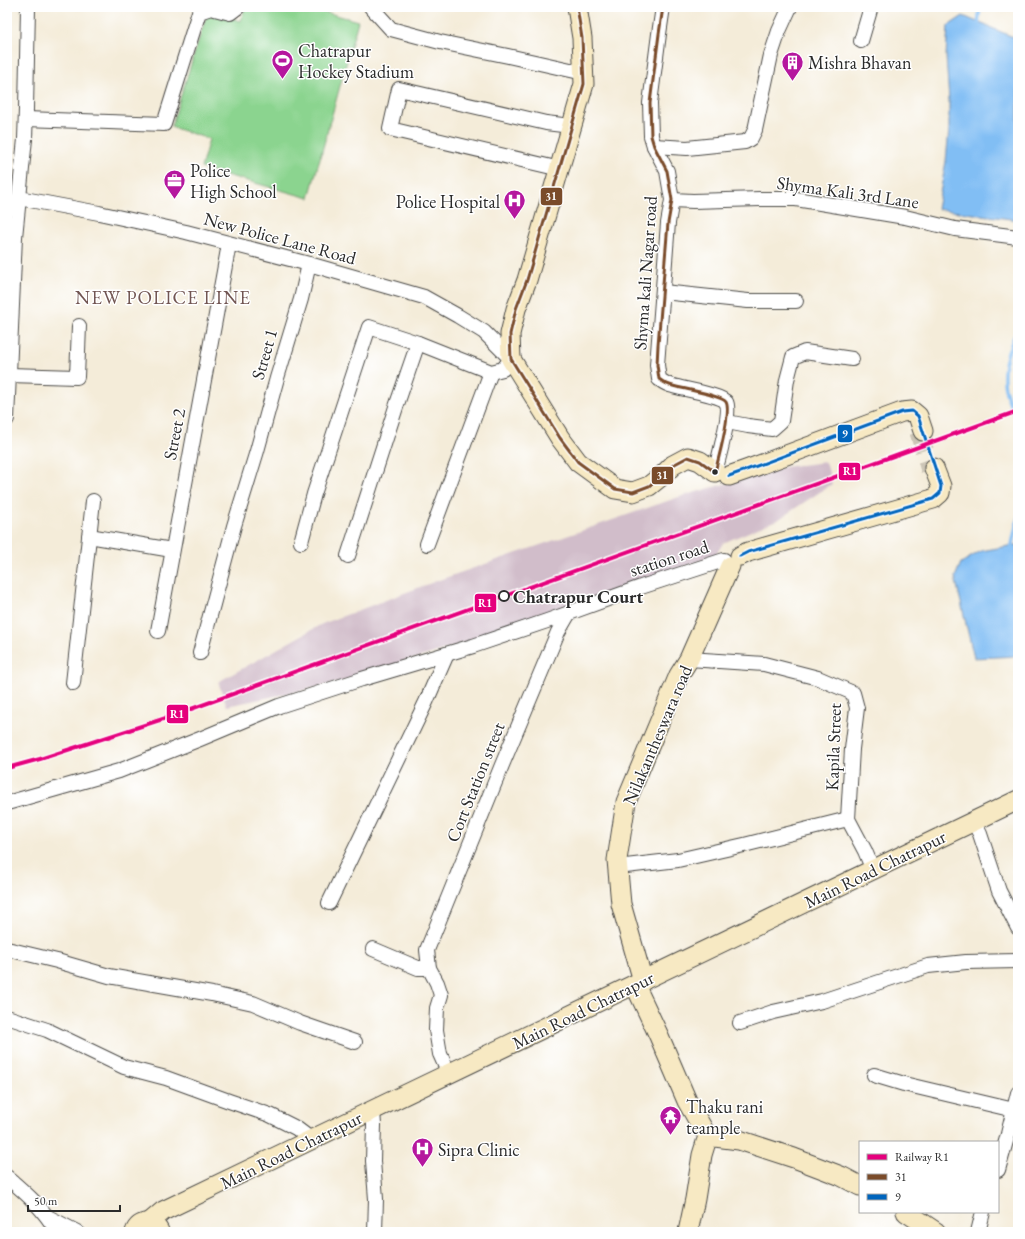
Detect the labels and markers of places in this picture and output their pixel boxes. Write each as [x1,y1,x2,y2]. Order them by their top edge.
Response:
place label: Chatrapur Hockey Stadium [298,39,414,83]
sports icon: Chatrapur Hockey Stadium [270,47,296,80]
building icon: Mishra Bhavan [779,49,805,82]
place label: Mishra Bhavan [808,51,912,74]
place label: Police High School [190,159,277,203]
office icon: Police High School [162,167,188,200]
hospital icon: Police Hospital [502,188,528,221]
place label: Police Hospital [396,190,500,213]
unlabelled marker [710,467,720,477]
place label: Chatrapur Court [513,585,644,608]
marker: Chatrapur Court [498,590,510,602]
place label: Thaku rani teample [686,1095,764,1139]
temple icon: Thaku rani teample [658,1103,684,1136]
hospital icon: Sipra Clinic [409,1136,435,1169]
place label: Sipra Clinic [438,1138,520,1161]

